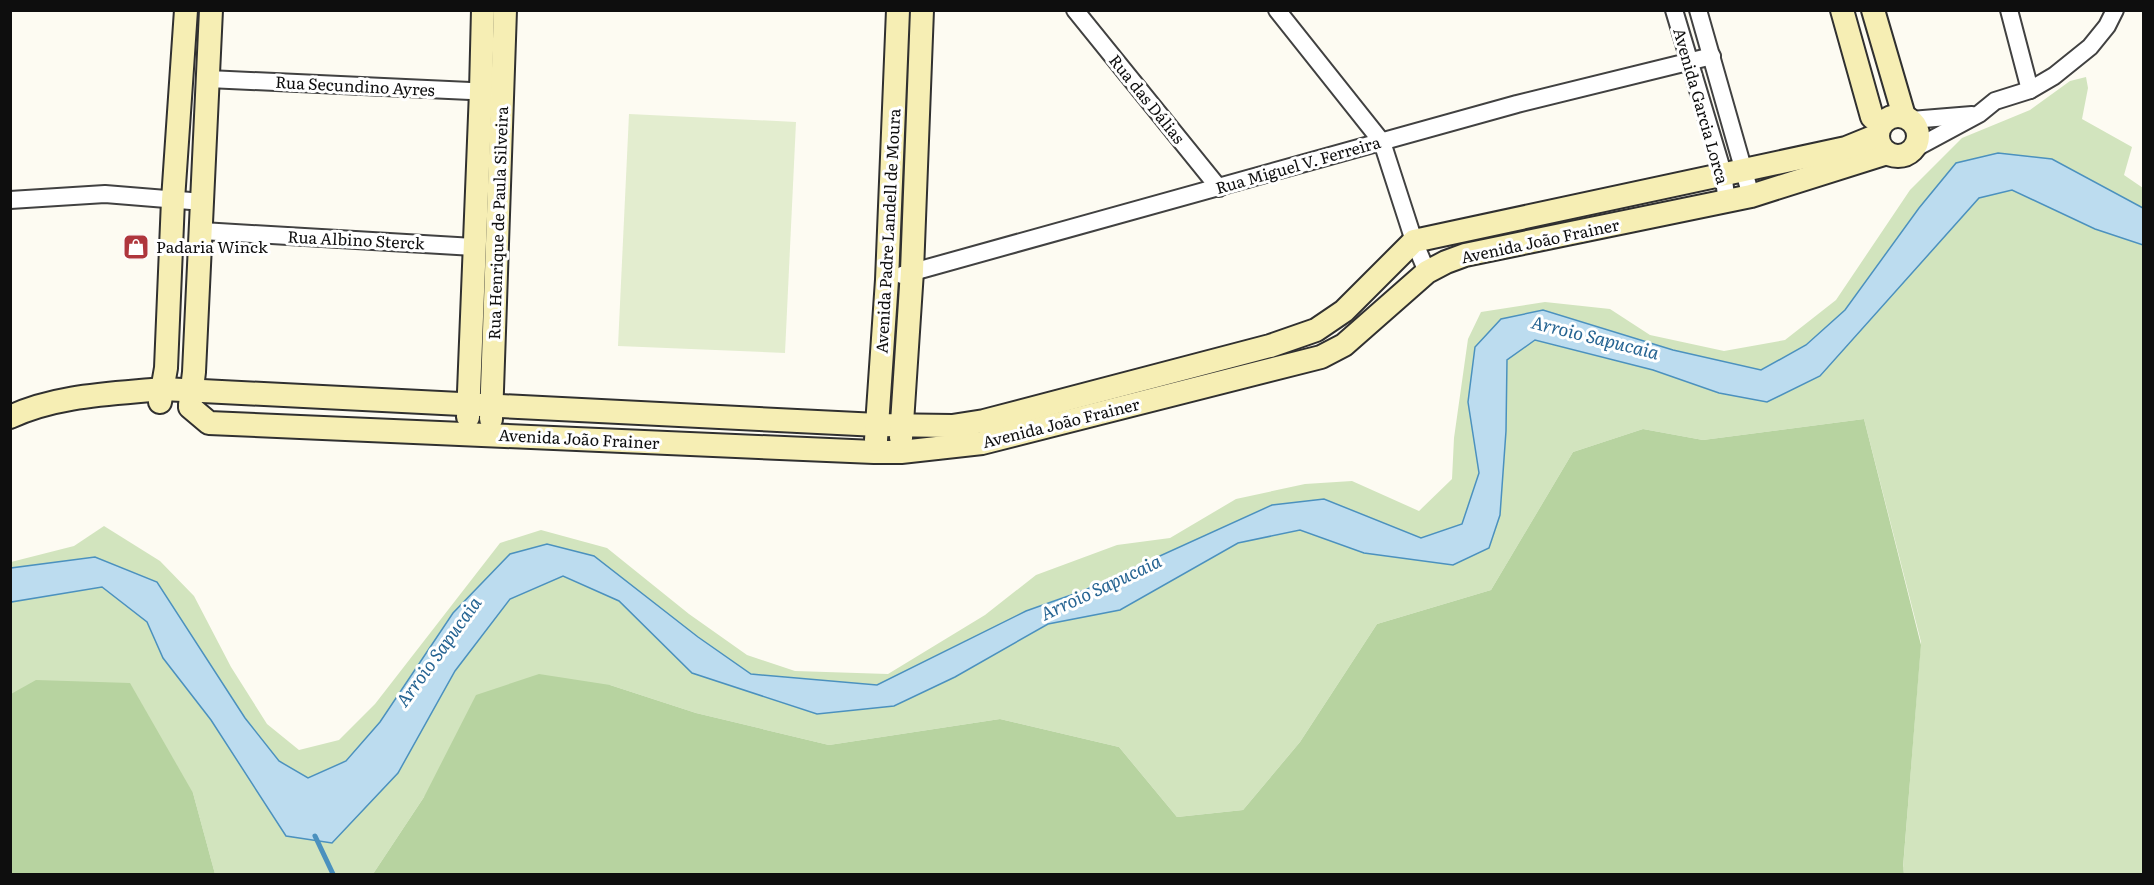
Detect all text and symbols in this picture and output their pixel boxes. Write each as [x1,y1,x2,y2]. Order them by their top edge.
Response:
street label: Avenida Garcia Lorca [1668,25,1736,187]
street label: Rua das Dálias [1104,49,1191,148]
street label: Rua Secundino Ayres [275,69,435,101]
street label: Rua Henrique de Paula Silveira [481,105,513,340]
street label: Avenida Padre Landell de Moura [869,108,905,354]
street label: Rua Miguel V. Ferreira [1212,129,1383,199]
street label: Avenida João Frainer [1459,211,1621,269]
street label: Rua Albino Sterck [287,223,425,255]
shop icon: Padaria Winck [121,232,151,262]
place label: Padaria Winck [156,234,268,258]
water label: Arroio Sapucaia [1529,308,1663,366]
street label: Avenida João Frainer [980,391,1142,453]
street label: Avenida João Frainer [498,422,661,454]
water label: Arroio Sapucaia [1035,546,1166,627]
water label: Arroio Sapucaia [388,590,488,712]

